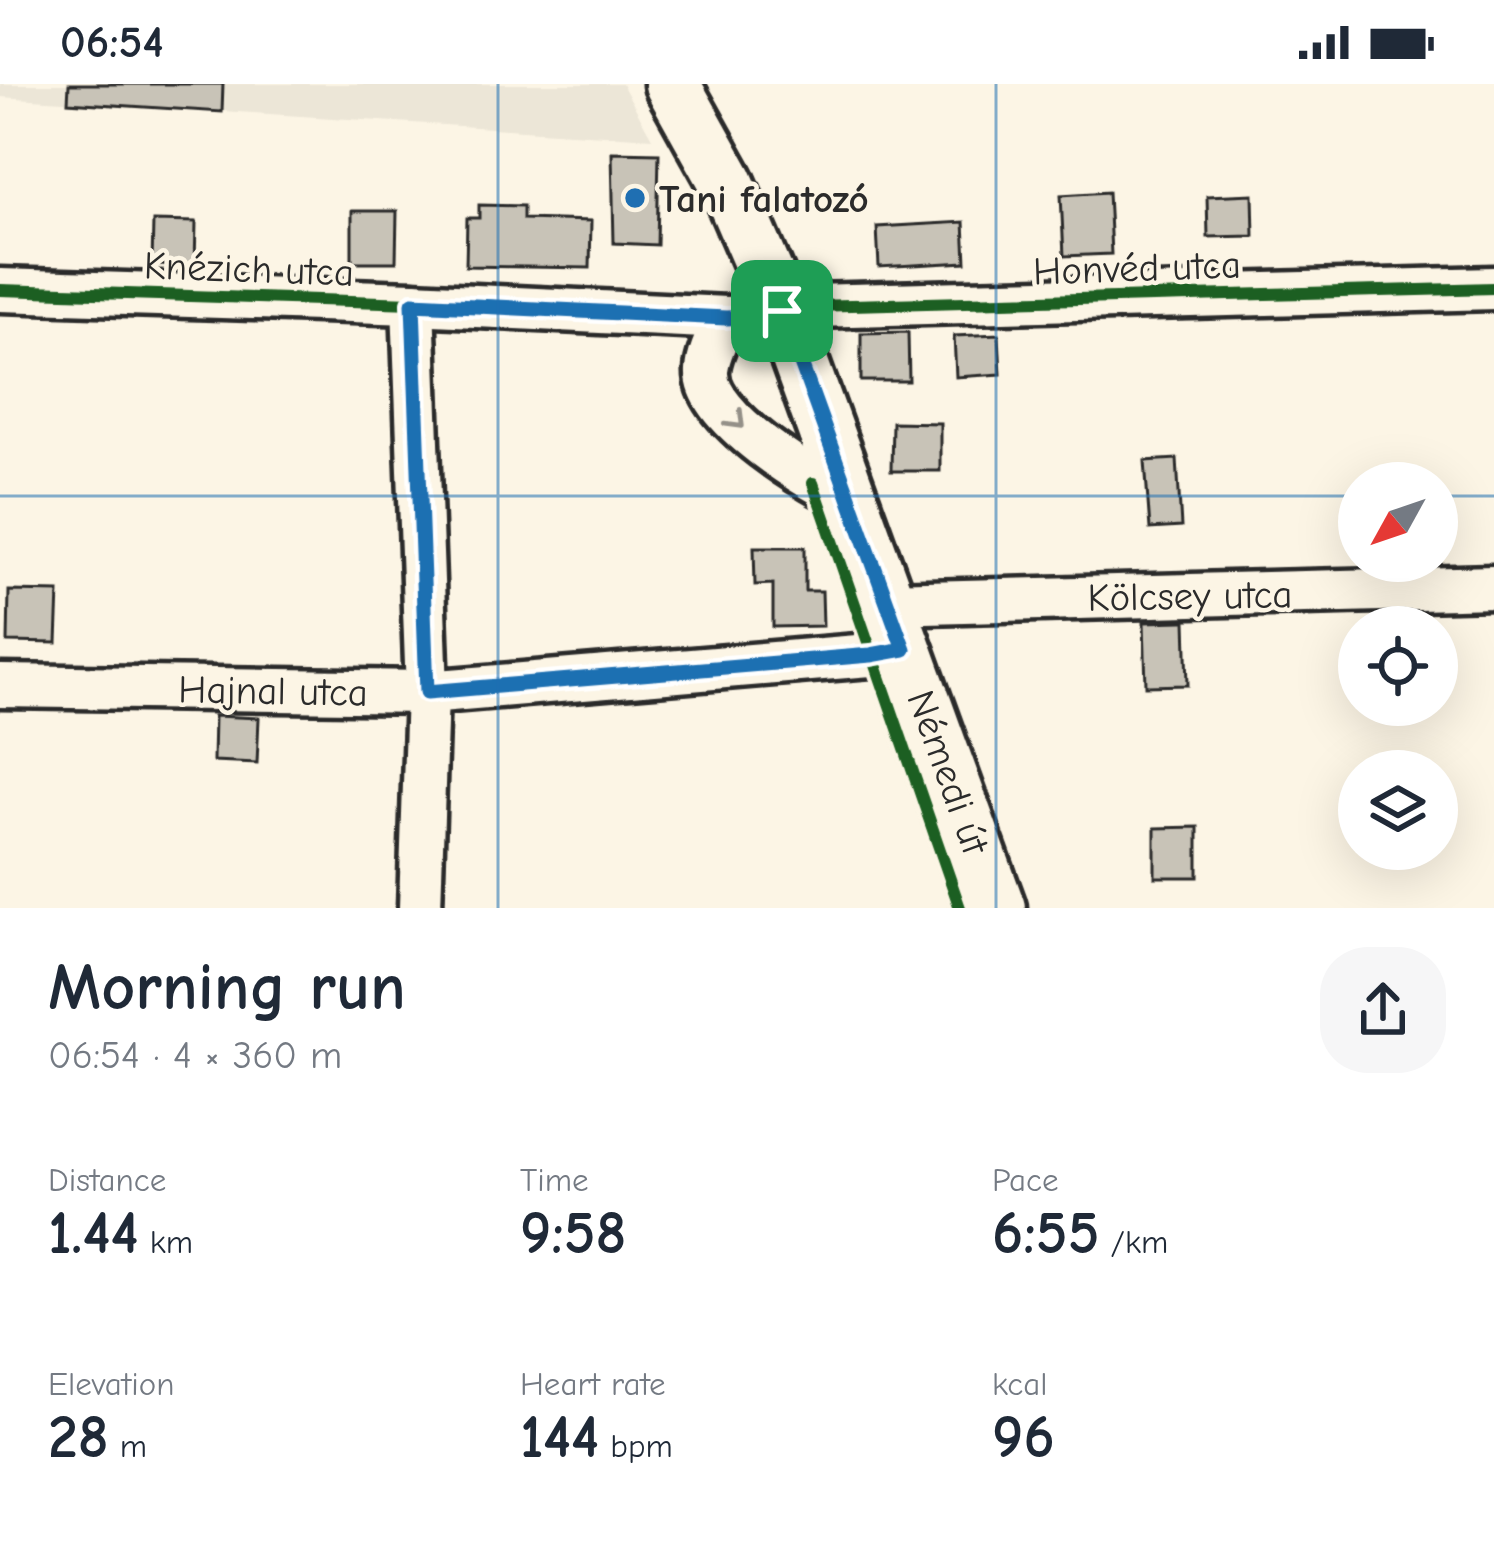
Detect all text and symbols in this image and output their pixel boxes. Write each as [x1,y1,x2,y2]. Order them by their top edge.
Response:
text: 06:54 [60,16,164,68]
place label: Tani falatozó [659,177,869,222]
marker: Tani falatozó [622,185,648,211]
street label: Honvéd utca [1032,242,1242,295]
street label: Knézich utca [143,243,355,296]
pin [731,260,833,362]
icon: arrive [749,278,815,344]
one-way arrow [723,407,745,429]
north arrow [1338,462,1458,582]
map controls [1338,462,1458,870]
street label: Kölcsey utca [1087,572,1293,621]
button: locate [1338,606,1458,726]
street label: Hajnal utca [178,667,368,716]
street label: Némedi út [897,685,999,862]
button: layers [1338,750,1458,870]
button: share [1320,947,1446,1073]
text: Morning run [48,950,406,1026]
text: 06:54 · 4 × 360 m [48,1033,342,1078]
text: Distance [48,1161,166,1199]
text: Time [520,1161,589,1199]
text: Pace [992,1161,1059,1199]
text: 1.44 [48,1199,139,1268]
text: 9:58 [520,1199,626,1268]
text: 6:55 [992,1199,1100,1268]
text: km [139,1223,193,1261]
text: /km [1100,1223,1168,1261]
text: Elevation [48,1365,174,1403]
text: Heart rate [520,1365,666,1403]
text: kcal [992,1365,1047,1403]
text: 28 [48,1403,109,1472]
text: 144 [520,1403,599,1472]
text: 96 [992,1403,1055,1472]
text: m [109,1427,147,1465]
text: bpm [599,1427,673,1465]

